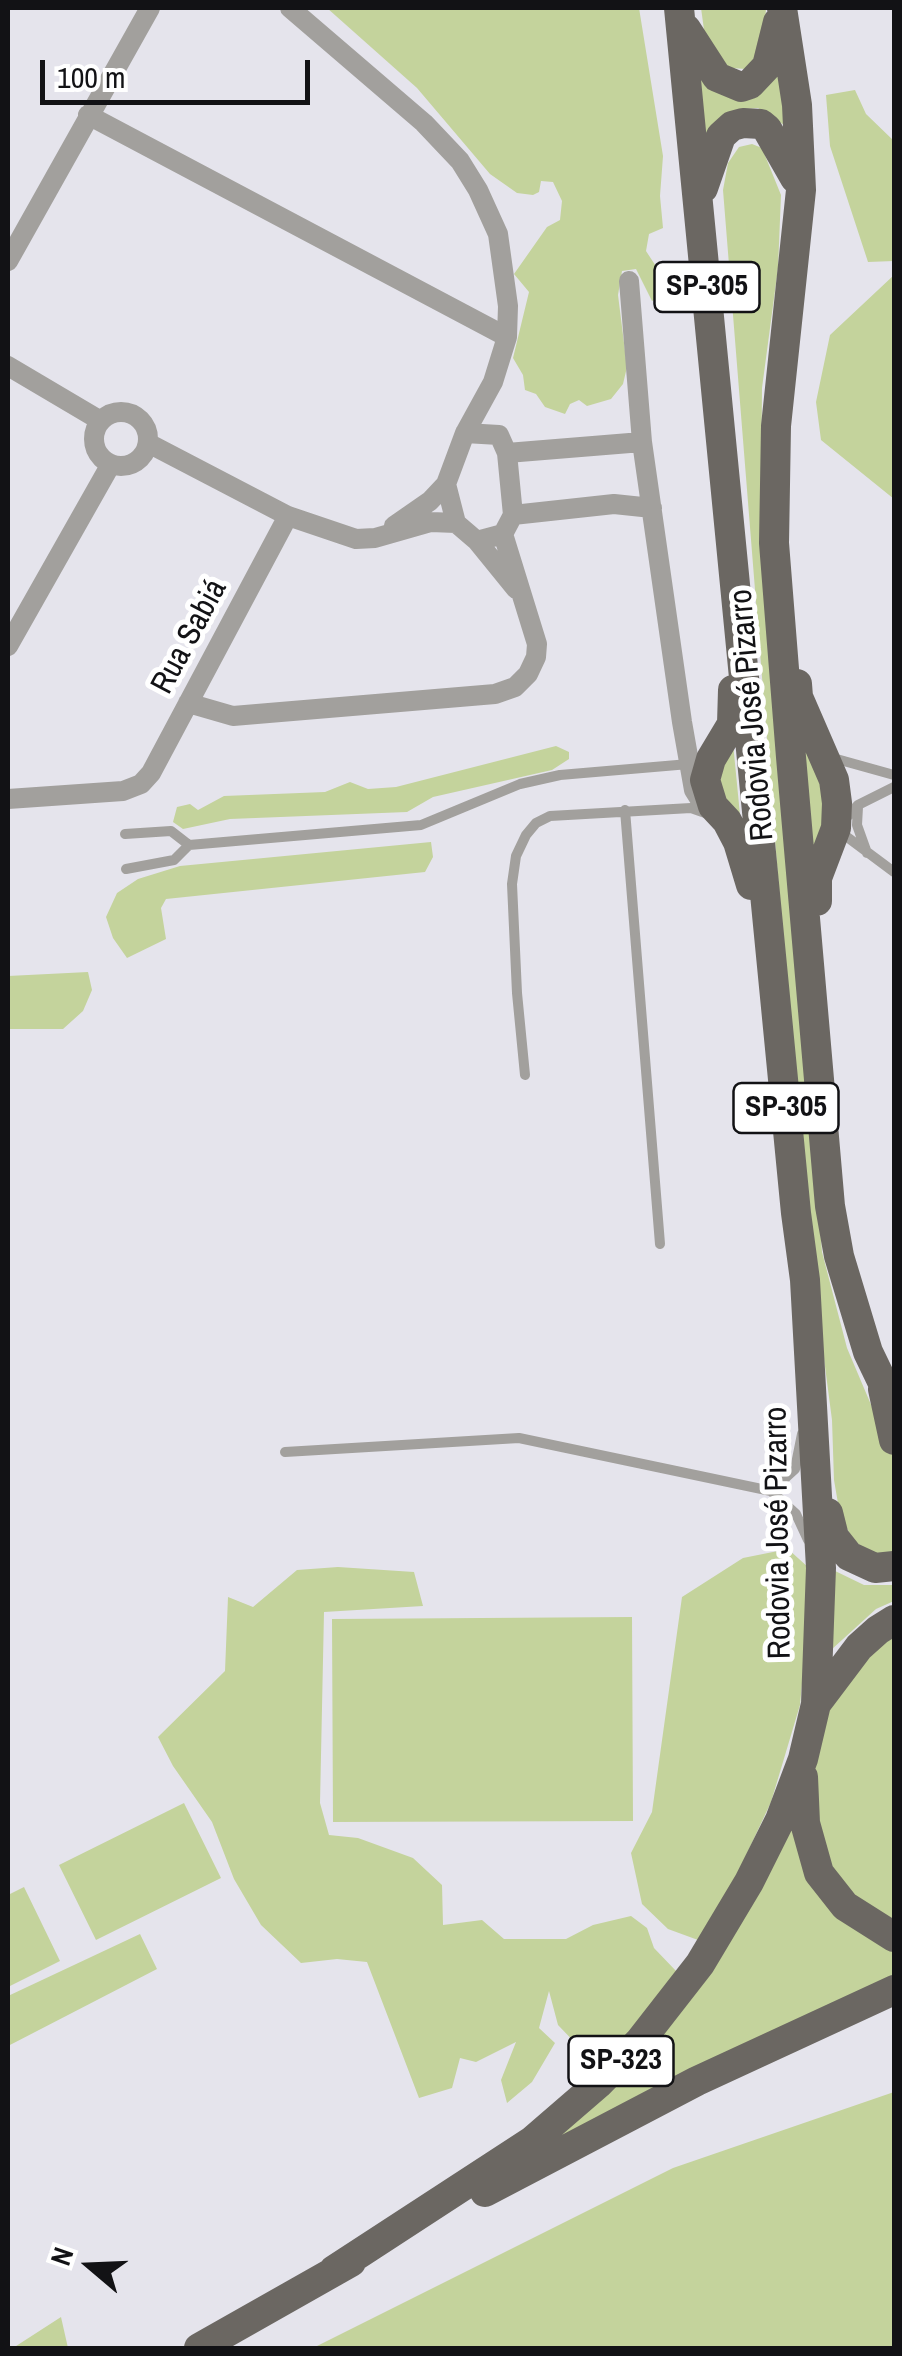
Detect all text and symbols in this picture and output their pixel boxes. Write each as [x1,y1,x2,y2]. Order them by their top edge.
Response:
scale bar [45,40,315,102]
text: 100 m [57,57,125,97]
road number: SP-305 [654,262,760,312]
street label: Rua Sabiá [144,573,236,701]
street label: Rodovia José Pizarro [723,588,783,842]
road number: SP-305 [734,1083,838,1133]
street label: Rodovia José Pizarro [758,1407,800,1659]
road number: SP-323 [568,2036,674,2086]
north arrow [40,2216,140,2316]
text: N [41,2242,82,2270]

